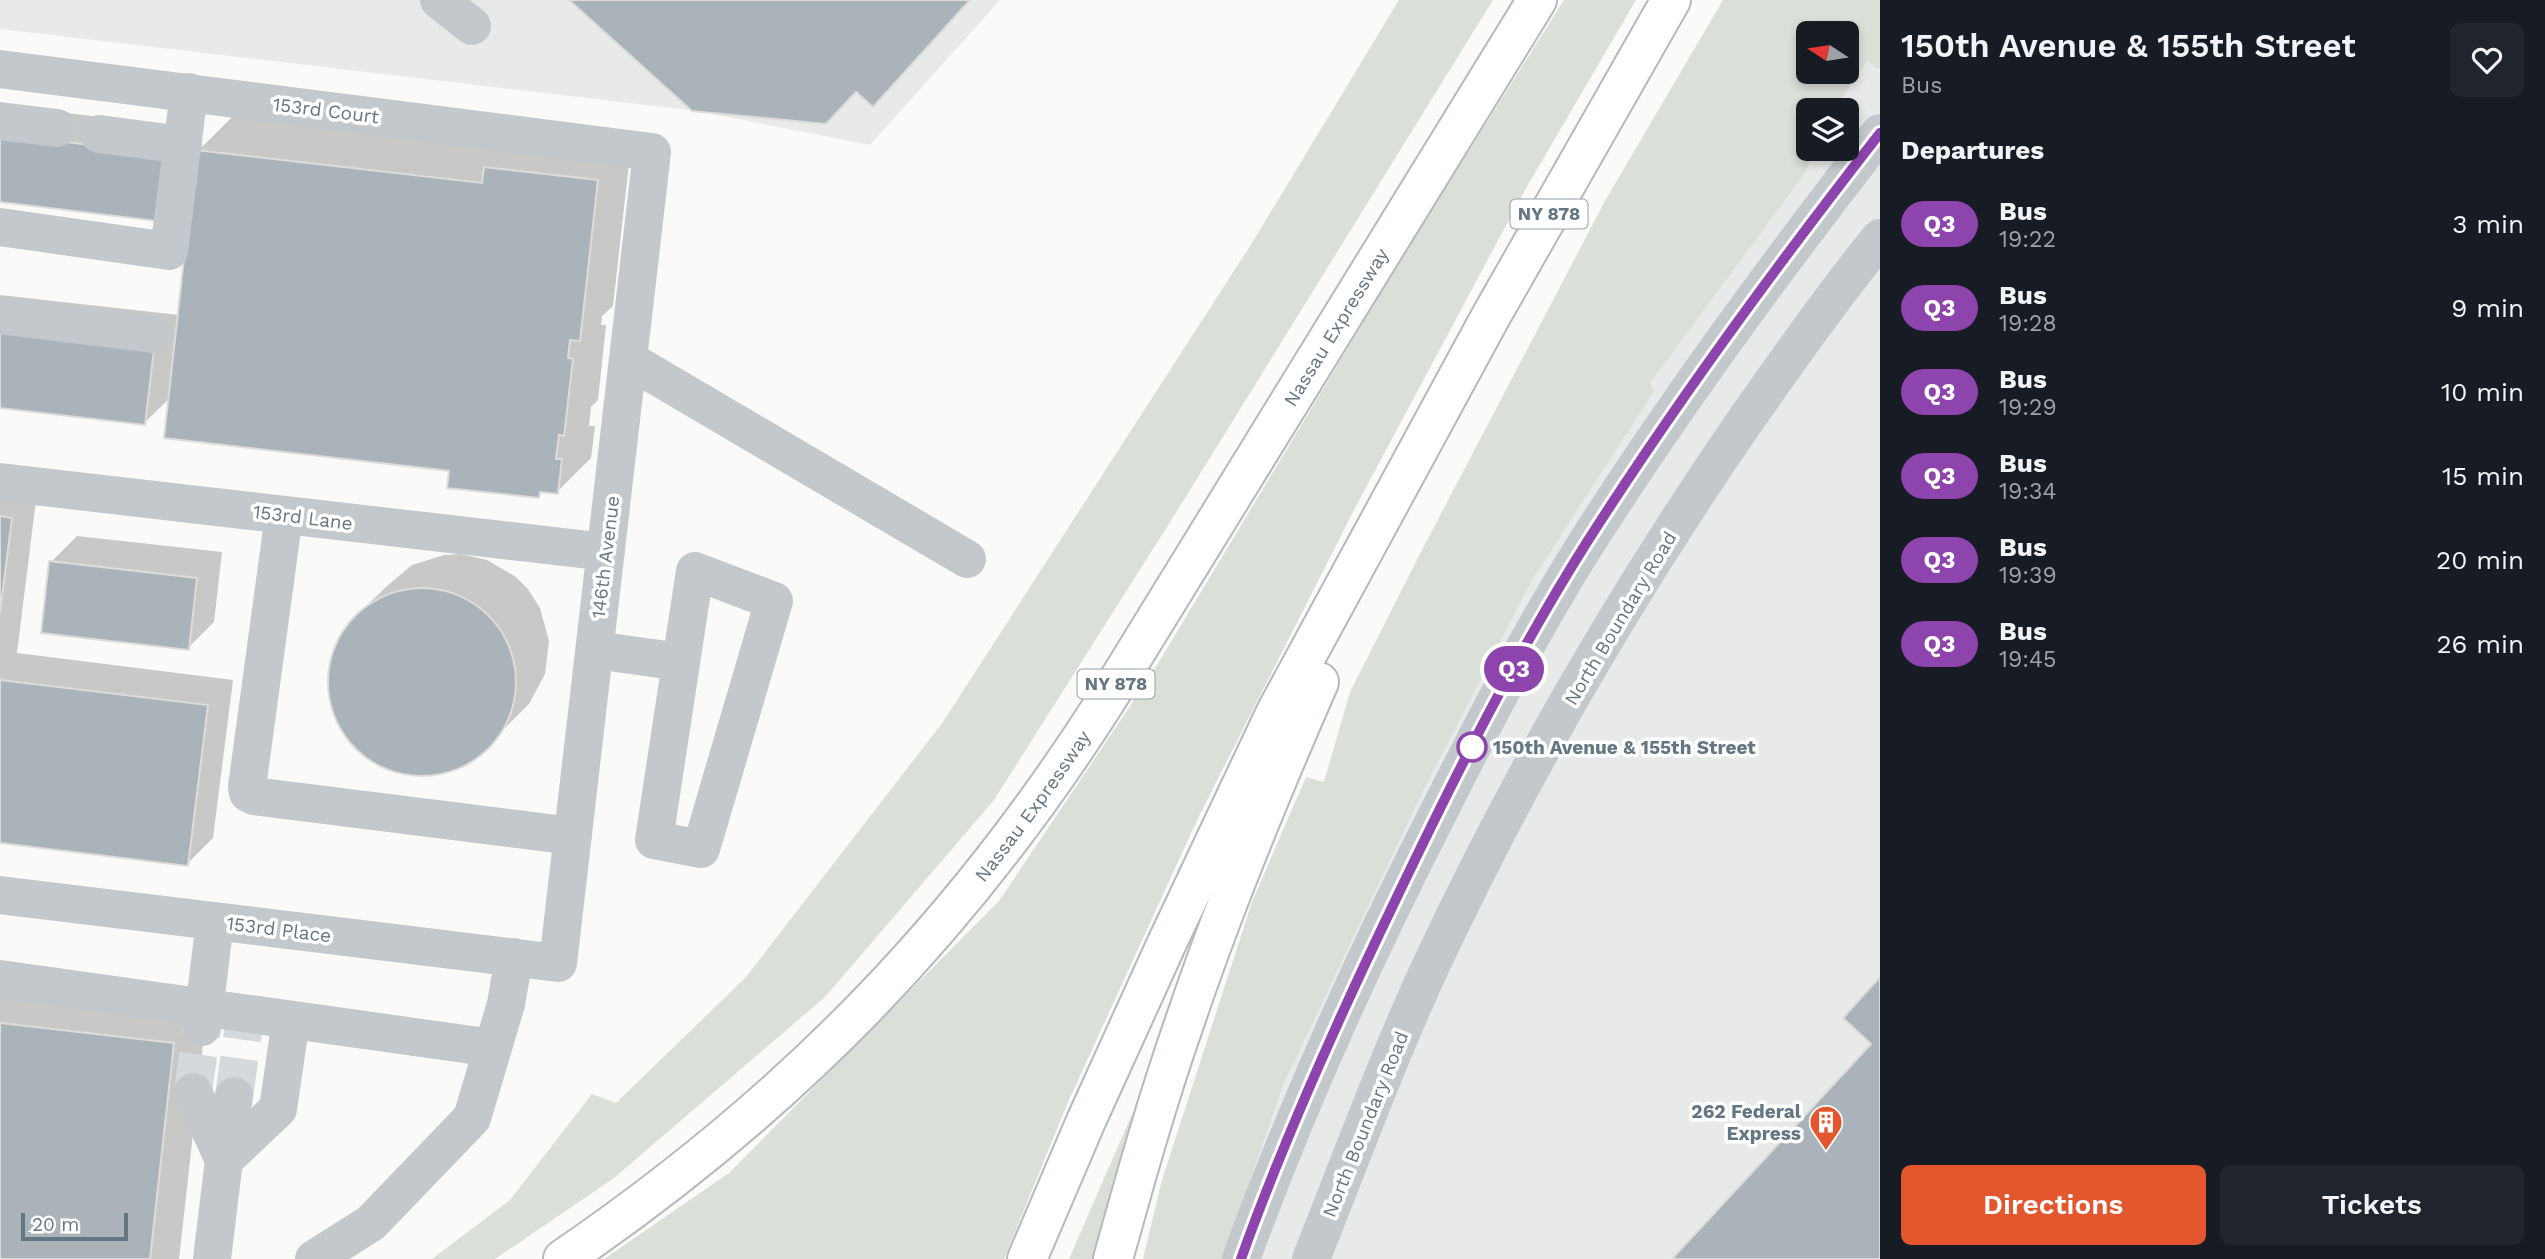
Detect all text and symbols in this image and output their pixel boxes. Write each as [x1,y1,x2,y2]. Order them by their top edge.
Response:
north arrow [1796,21,1858,84]
map controls [1796,21,1859,161]
button: heart [2450,23,2524,97]
text: 150th Avenue & 155th Street [1901,26,2356,65]
text: Bus [1901,72,1942,99]
street label: 153rd Court [272,93,380,128]
button: layers [1796,98,1859,161]
text: Departures [1901,135,2044,165]
text: Bus [1999,196,2047,226]
road number: NY 878 [1510,200,1588,229]
text: 3 min [2452,209,2524,239]
text: Q3 [1924,210,1955,238]
text: 19:22 [1999,226,2056,253]
street label: Nassau Expressway [1279,244,1394,411]
text: Bus [1999,280,2047,310]
text: 9 min [2451,293,2524,323]
text: Q3 [1924,294,1955,322]
text: 19:28 [1999,310,2057,337]
text: Bus [1999,364,2047,394]
text: 10 min [2441,377,2524,407]
text: Q3 [1924,378,1955,406]
text: 19:29 [1999,394,2057,421]
text: Bus [1999,448,2047,478]
text: 15 min [2442,461,2524,491]
text: Q3 [1924,462,1955,490]
text: 19:34 [1999,478,2056,505]
street label: 146th Avenue [587,495,624,620]
street label: 153rd Lane [252,500,354,535]
street label: North Boundary Road [1559,527,1681,709]
text: Bus [1999,532,2047,562]
text: 20 min [2436,545,2524,575]
text: Q3 [1924,546,1955,574]
text: 19:39 [1999,562,2057,589]
text: Bus [1999,616,2047,646]
text: 26 min [2436,629,2524,659]
text: Q3 [1924,630,1955,658]
line badge: Q3 [1482,646,1546,692]
text: 19:45 [1999,646,2056,673]
text: Q3 [1498,655,1530,683]
road number: NY 878 [1078,670,1154,698]
street label: Nassau Expressway [970,726,1095,886]
marker: 150th Avenue & 155th Street [1457,732,1487,762]
place label: 150th Avenue & 155th Street [1493,736,1756,759]
street label: 153rd Place [225,912,333,947]
street label: North Boundary Road [1318,1028,1413,1221]
place label: 262 Federal Express [1691,1100,1802,1145]
building icon: 262 Federal Express [1807,1103,1845,1152]
button: Directions [1901,1165,2206,1245]
button: Tickets [2220,1165,2524,1245]
scale bar [21,1210,128,1242]
text: 20 m [32,1213,79,1236]

